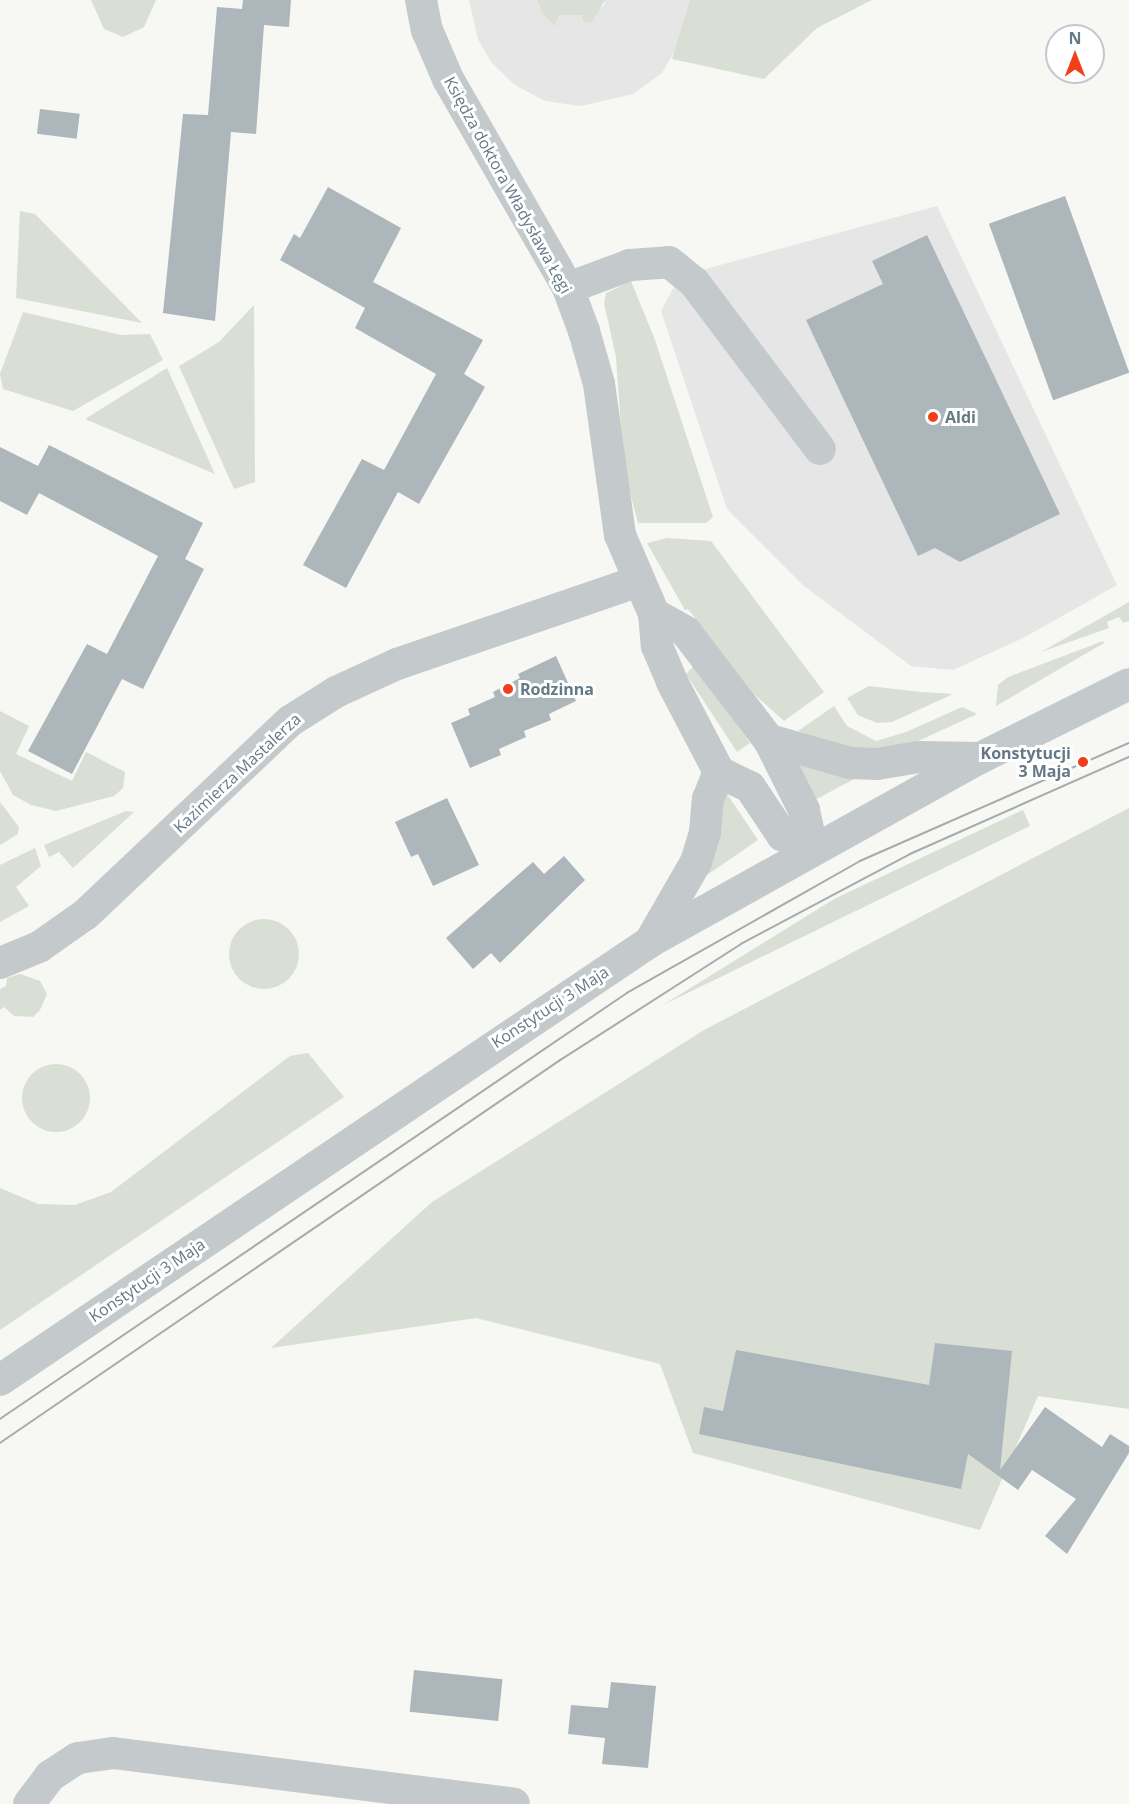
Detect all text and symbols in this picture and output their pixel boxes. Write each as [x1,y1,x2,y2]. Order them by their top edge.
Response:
north arrow [1045,24,1105,84]
text: N [1068,27,1082,49]
street label: Księdza doktora Władysława Łęgi [440,73,576,297]
place label: Aldi [945,407,976,427]
marker: Aldi [926,410,940,424]
place label: Rodzinna [520,679,594,699]
marker: Rodzinna [501,682,515,696]
street label: Kazimierza Mastalerza [170,709,304,837]
place label: Konstytucji 3 Maja [980,743,1071,781]
marker: Konstytucji 3 Maja [1076,755,1090,769]
street label: Konstytucji 3 Maja [488,962,612,1052]
street label: Konstytucji 3 Maja [85,1234,209,1326]

